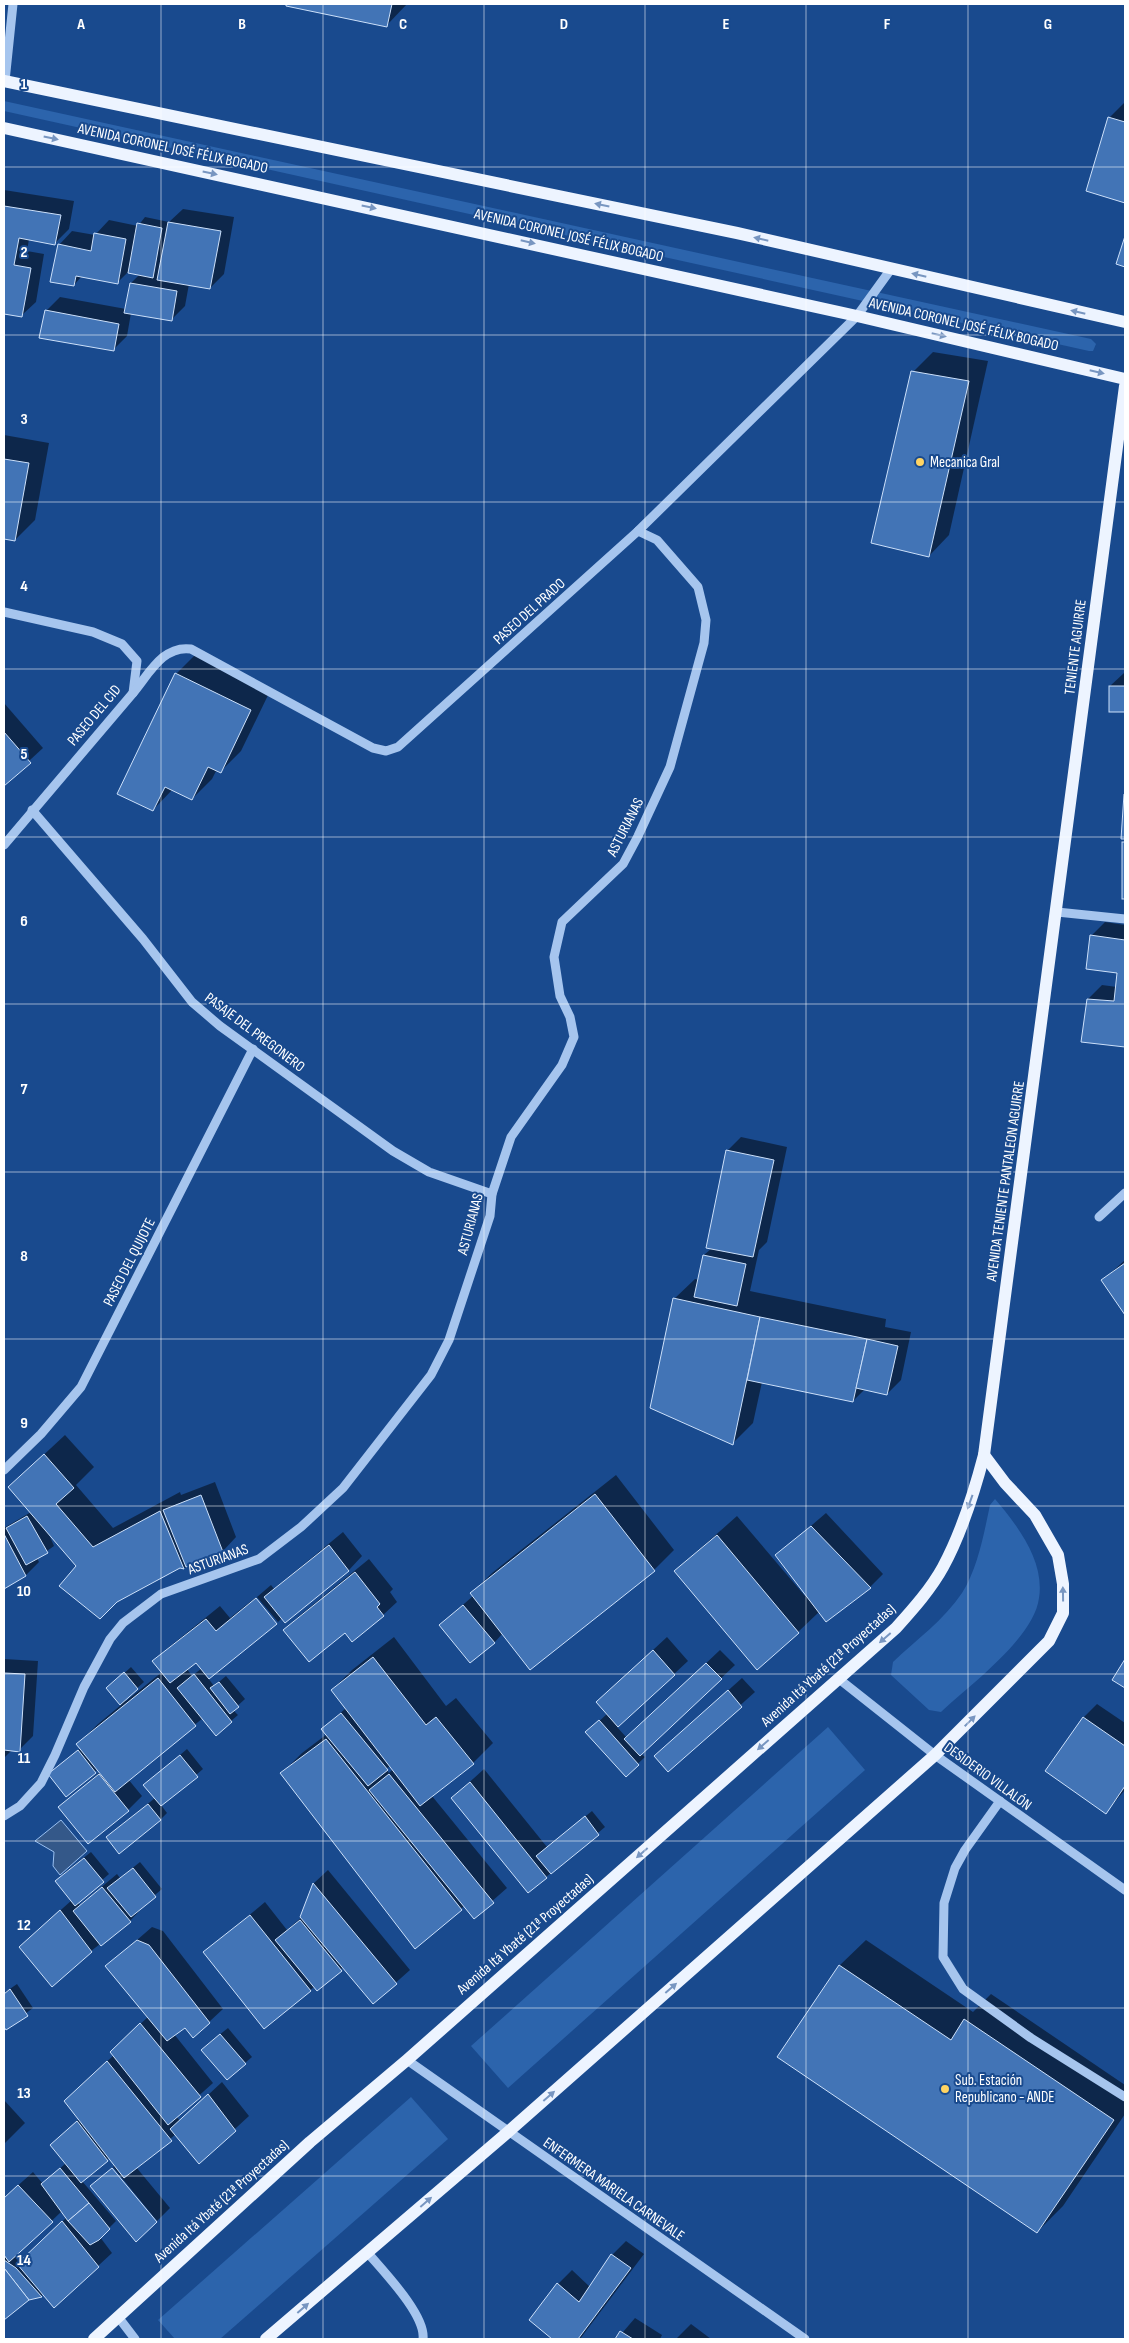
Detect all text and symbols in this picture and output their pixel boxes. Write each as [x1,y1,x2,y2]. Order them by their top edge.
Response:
text: A [76,15,85,34]
text: B [238,15,246,34]
text: C [399,15,407,34]
text: D [560,15,568,34]
text: E [723,15,730,34]
text: F [884,15,891,34]
text: G [1044,15,1052,34]
text: 1 [21,75,28,94]
street label: AVENIDA CORONEL JOSÉ FÉLIX BOGADO [75,119,270,178]
one-way arrow [44,134,59,142]
one-way arrow [203,169,218,177]
one-way arrow [594,201,610,209]
one-way arrow [361,203,376,211]
street label: AVENIDA CORONEL JOSÉ FÉLIX BOGADO [471,204,665,267]
one-way arrow [753,235,768,243]
one-way arrow [520,238,535,246]
text: 2 [20,243,28,262]
one-way arrow [912,271,927,279]
street label: AVENIDA CORONEL JOSÉ FÉLIX BOGADO [866,293,1060,356]
one-way arrow [1070,308,1085,316]
one-way arrow [931,331,946,339]
one-way arrow [1089,368,1104,376]
text: 3 [20,410,28,429]
place label: Mecanica Gral [930,453,1000,472]
marker: Mecanica Gral [914,456,926,468]
street label: PASEO DEL PRADO [489,574,569,649]
text: 4 [20,577,28,596]
street label: TENIENTE AGUIRRE [1060,598,1091,696]
street label: PASEO DEL CID [63,681,125,750]
text: 5 [20,745,28,764]
street label: ASTURIANAS [602,795,648,861]
text: 6 [20,912,28,931]
street label: PASAJE DEL PREGONERO [201,988,309,1076]
text: 7 [21,1080,28,1099]
street label: AVENIDA TENIENTE PANTALEON AGUIRRE [982,1080,1029,1284]
street label: ASTURIANAS [453,1191,488,1258]
street label: PASEO DEL QUIJOTE [99,1215,160,1309]
text: 8 [20,1247,28,1266]
text: 9 [20,1414,28,1433]
one-way arrow [966,1494,973,1509]
street label: ASTURIANAS [184,1540,251,1580]
text: 10 [17,1582,31,1601]
one-way arrow [1059,1586,1067,1602]
street label: Avenida Itá Ybaté (21ª Proyectadas) [756,1600,900,1732]
one-way arrow [880,1632,892,1644]
one-way arrow [964,1715,976,1727]
street label: DESIDERIO VILLALÓN [940,1738,1035,1815]
one-way arrow [758,1739,770,1751]
text: 11 [18,1749,31,1768]
one-way arrow [636,1847,648,1859]
street label: Avenida Itá Ybaté (21ª Proyectadas) [452,1870,598,2000]
text: 12 [17,1916,31,1935]
one-way arrow [665,1983,677,1994]
place label: Sub. Estación Republicano - ANDE [955,2071,1055,2107]
marker: Sub. Estación Republicano - ANDE [939,2083,951,2095]
text: 13 [17,2084,31,2103]
one-way arrow [543,2090,556,2101]
street label: ENFERMERA MARIELA CARNEVALE [539,2133,688,2246]
street label: Avenida Itá Ybaté (21ª Proyectadas) [149,2136,293,2268]
one-way arrow [420,2196,433,2207]
text: 14 [17,2251,31,2270]
one-way arrow [296,2302,309,2313]

